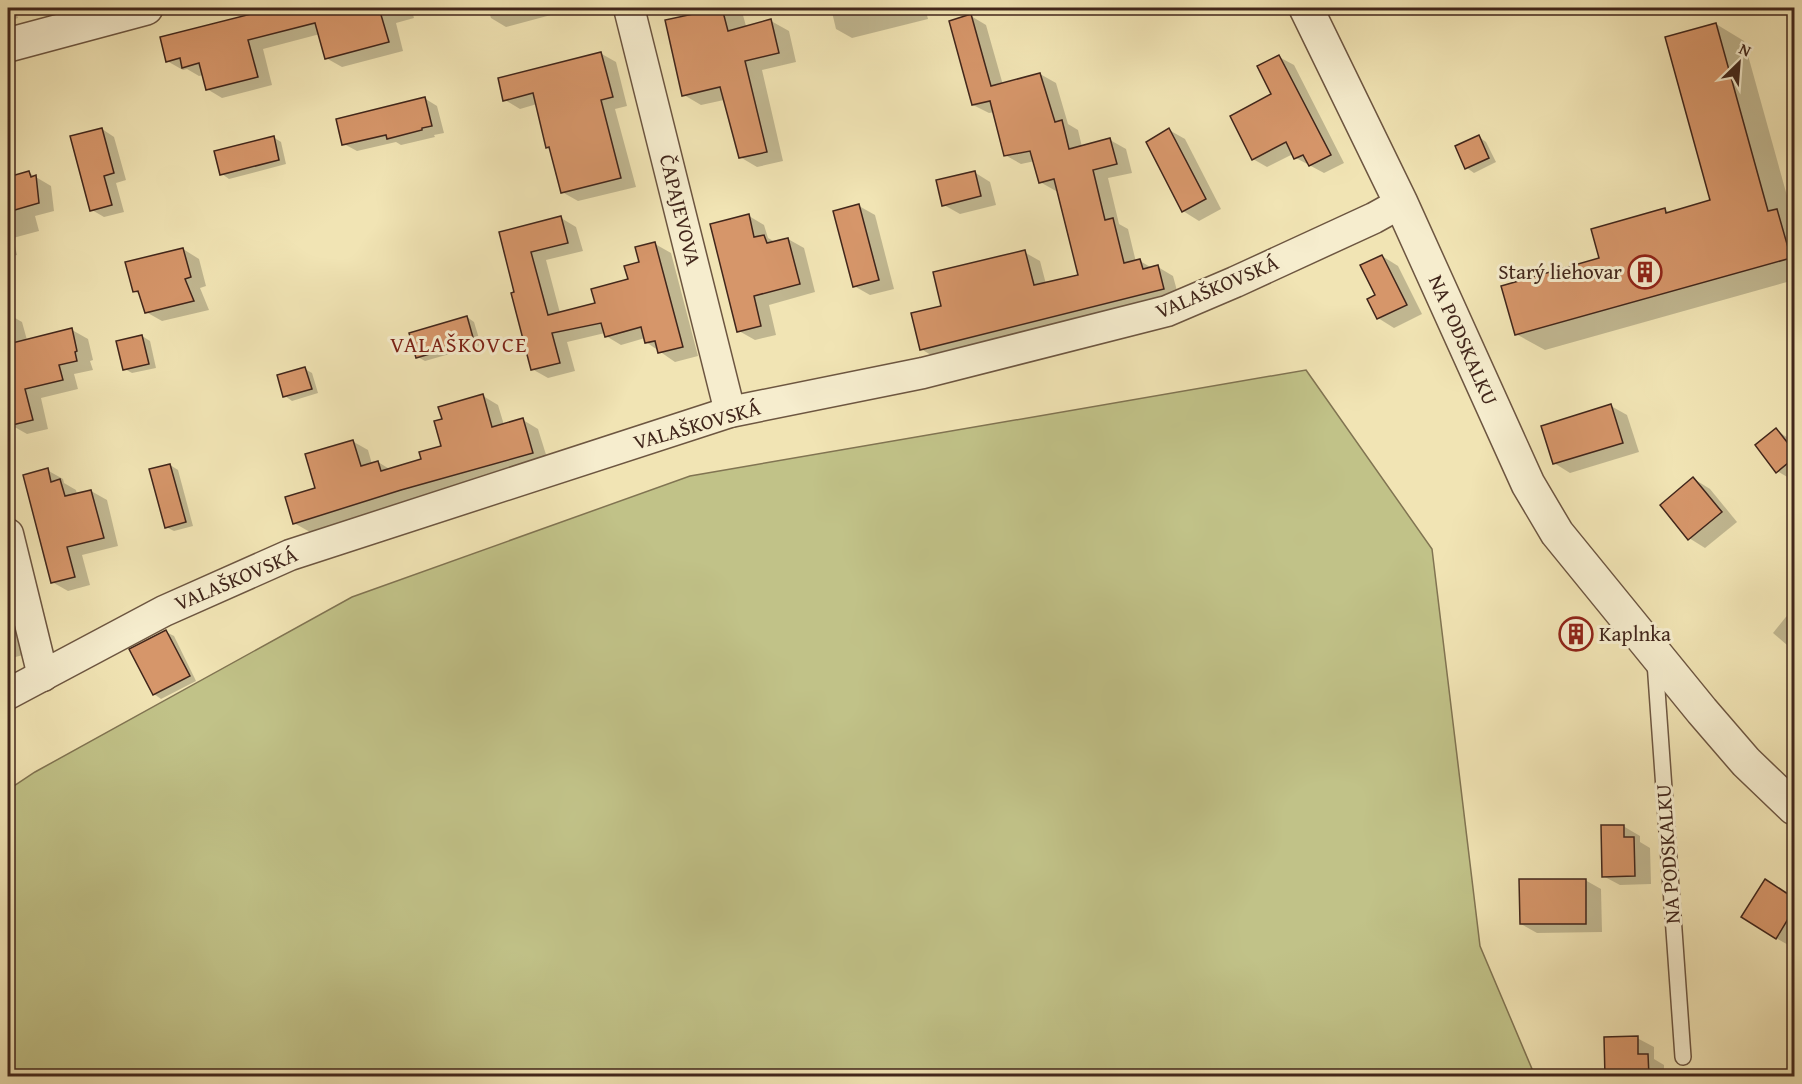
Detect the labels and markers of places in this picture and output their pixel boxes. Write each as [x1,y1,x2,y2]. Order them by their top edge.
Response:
building icon: Starý liehovar [1627,254,1663,290]
place label: Starý liehovar [1498,256,1622,287]
building icon: Kaplnka [1558,616,1594,652]
place label: Kaplnka [1599,618,1671,649]

